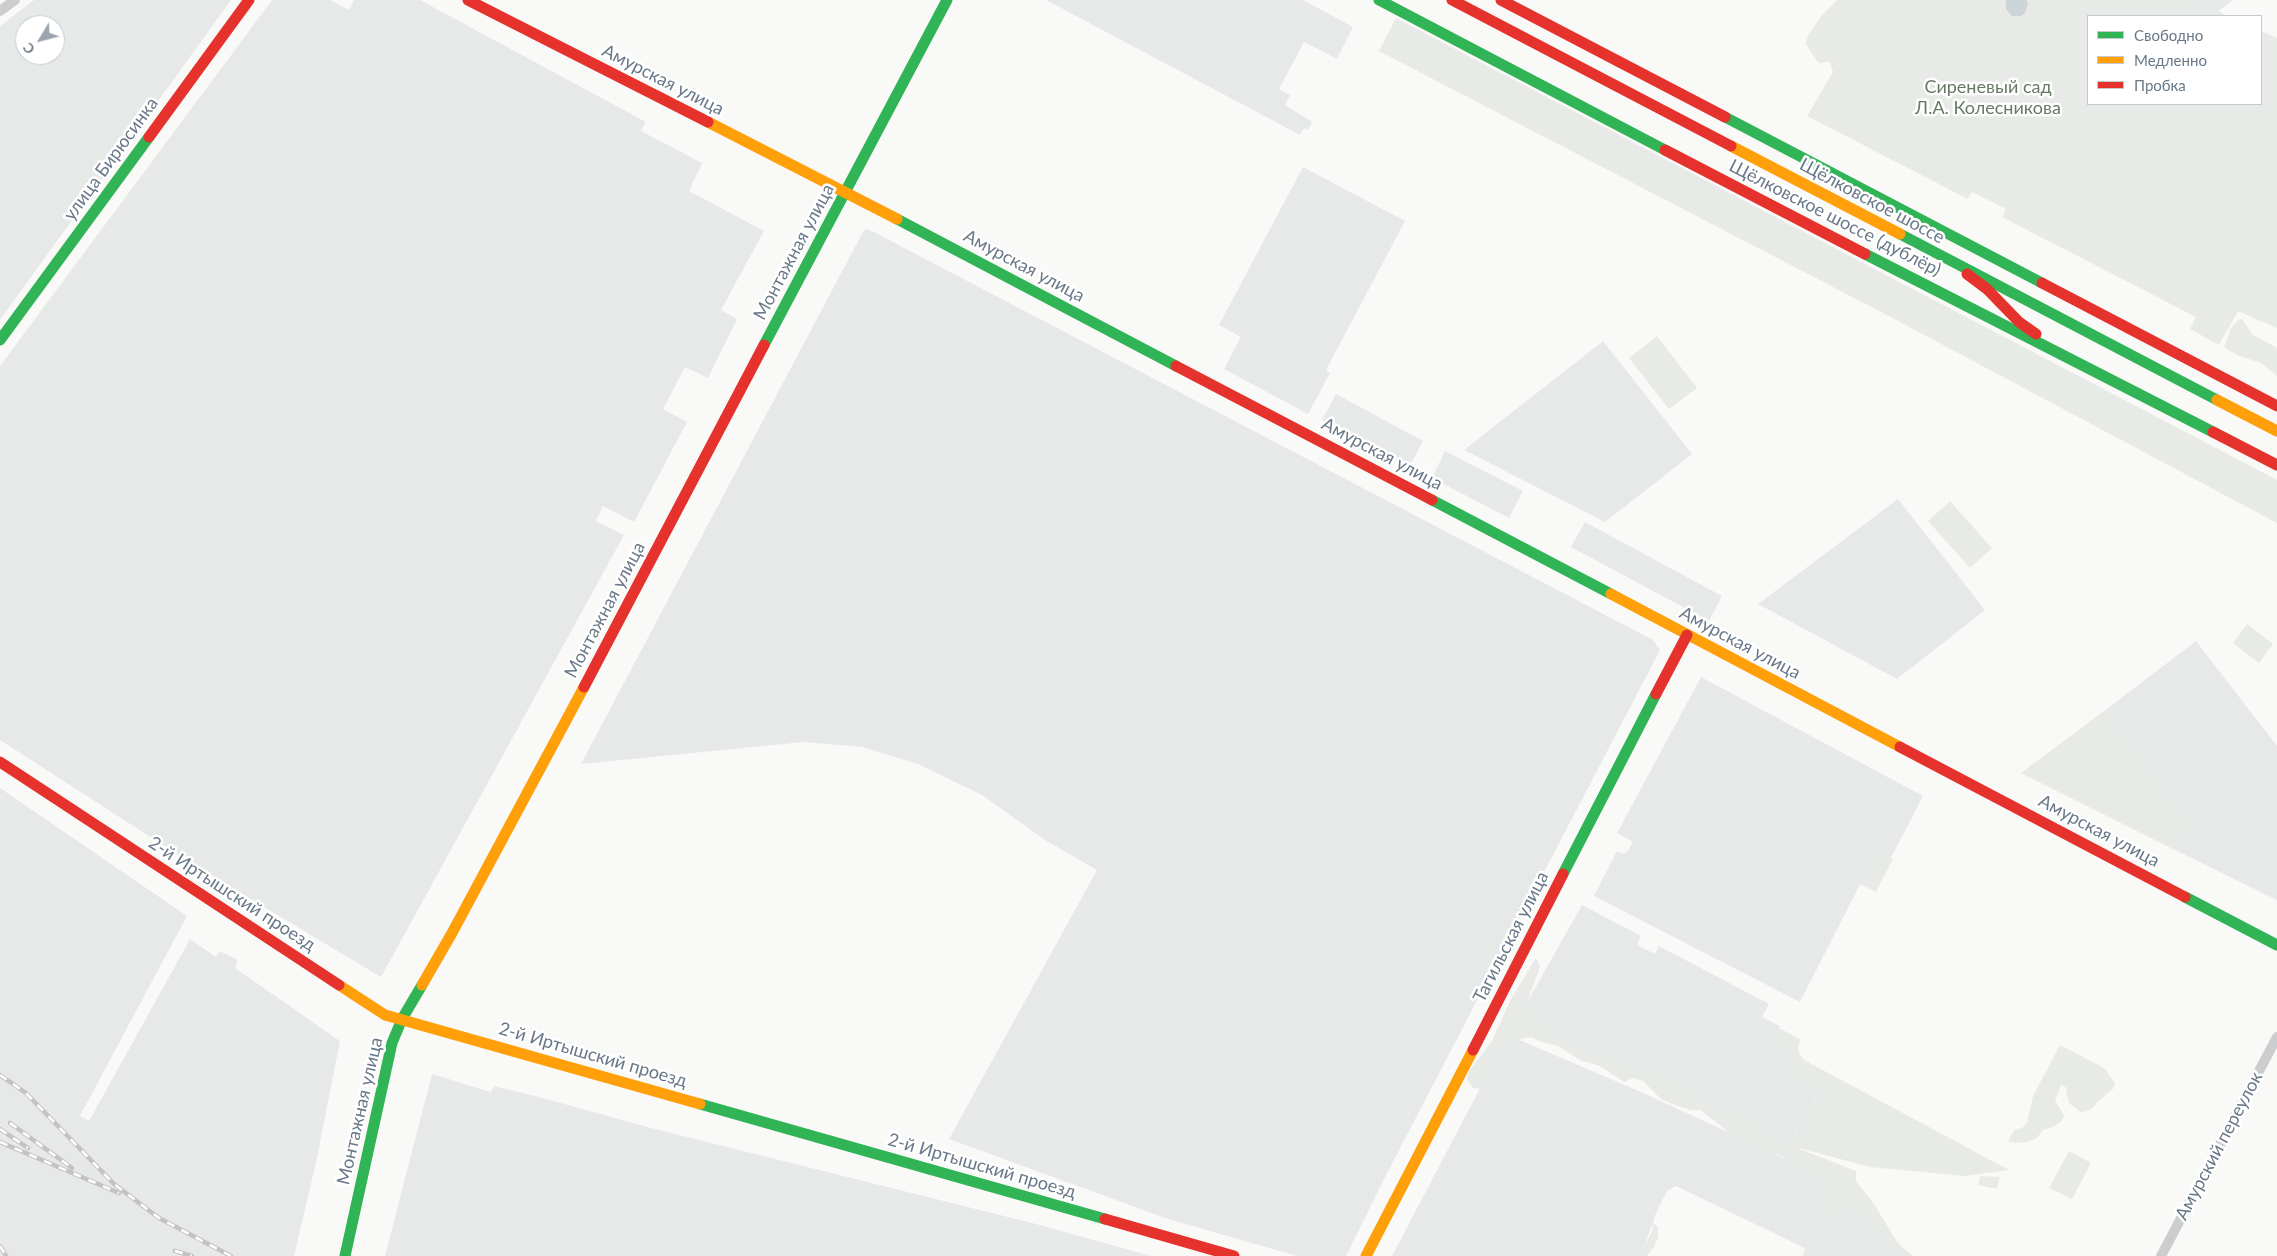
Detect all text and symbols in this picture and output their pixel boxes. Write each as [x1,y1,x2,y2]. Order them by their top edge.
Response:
north arrow [15,15,65,65]
legend [2087,15,2262,105]
text: Свободно [2134,26,2203,44]
text: С [19,40,38,58]
street label: Амурская улица [599,40,727,120]
text: Медленно [2134,51,2207,69]
park label: Сиреневый сад Л.А. Колесникова [1915,76,2061,118]
text: Пробка [2134,76,2186,94]
street label: улица Бирюсинка [59,93,163,225]
street label: Щёлковское шоссе [1796,154,1948,248]
street label: Щёлковское шоссе (дублёр) [1725,155,1945,281]
street label: Монтажная улица [749,180,839,324]
street label: Амурская улица [960,225,1088,307]
street label: Амурская улица [1318,413,1446,495]
street label: Монтажная улица [560,538,650,682]
street label: Амурская улица [1676,602,1804,684]
street label: Амурская улица [2035,790,2163,872]
street label: 2-й Иртышский проезд [144,832,320,956]
street label: Тагильская улица [1469,868,1553,1006]
street label: 2-й Иртышский проезд [496,1018,690,1092]
street label: Монтажная улица [333,1035,387,1187]
street label: Амурский переулок [2171,1068,2267,1224]
street label: 2-й Иртышский проезд [885,1129,1079,1203]

